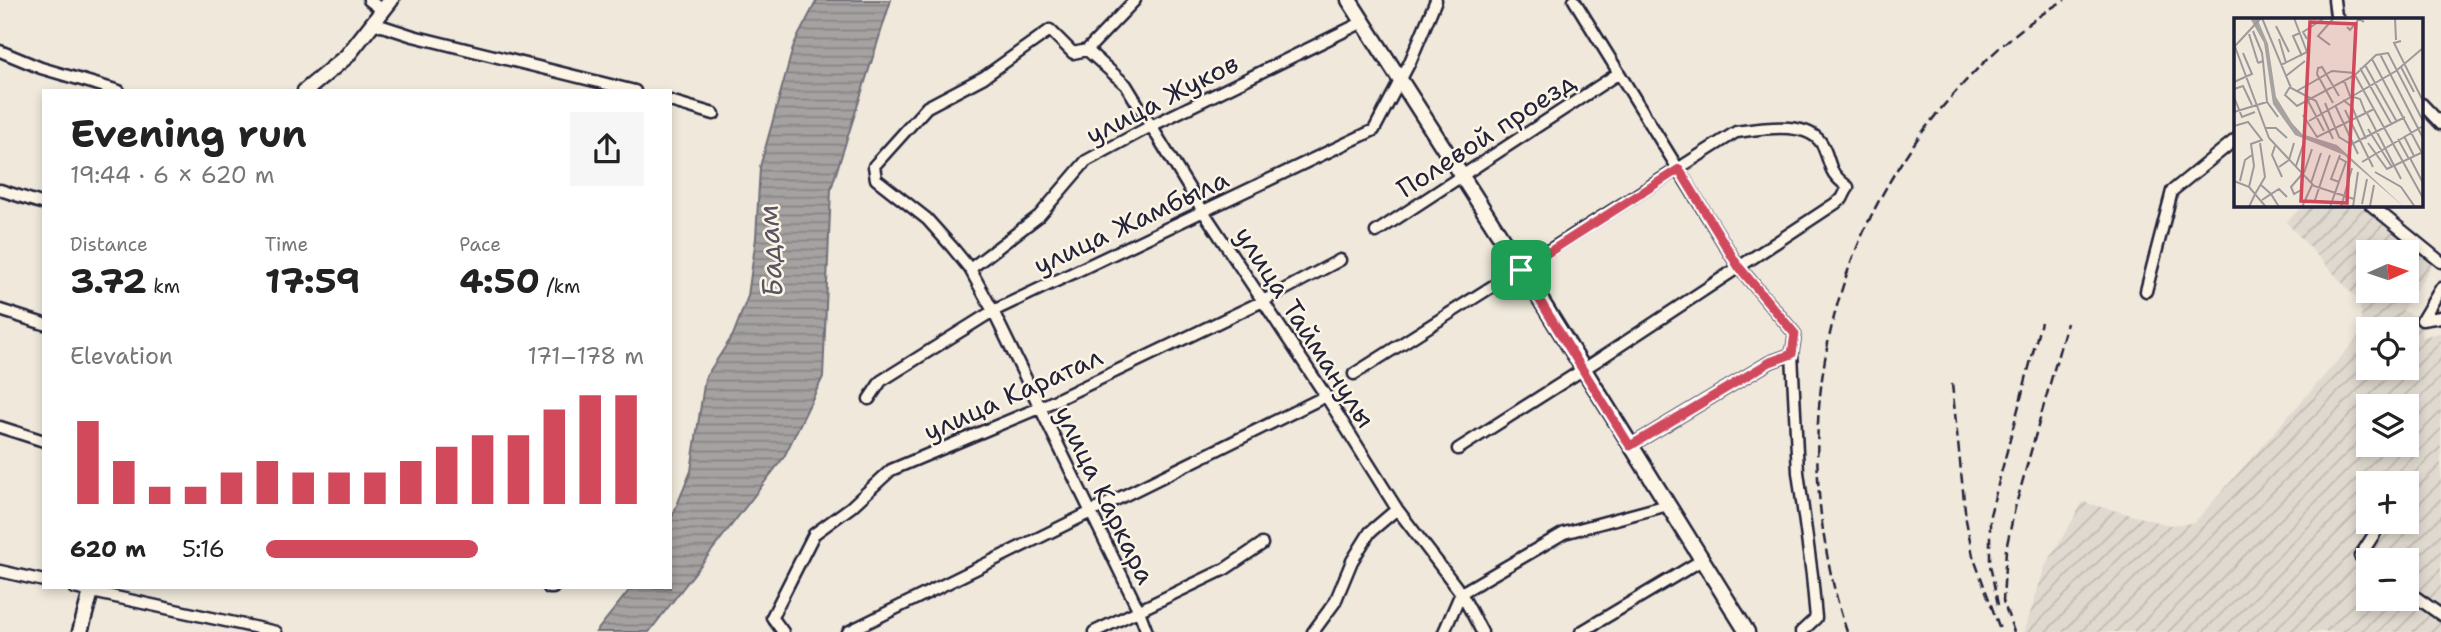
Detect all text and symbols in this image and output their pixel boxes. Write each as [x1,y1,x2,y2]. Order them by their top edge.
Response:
inset map [2234,18,2424,206]
street label: улица Жуков [1080,45,1244,152]
street label: Полевой проезд [1390,64,1582,205]
text: Evening run [70,108,307,159]
button: share [570,112,644,186]
text: 19:44 · 6 × 620 m [70,160,275,190]
street label: улица Жамбыла [1028,161,1234,282]
water label: Бадам [749,204,791,298]
street label: улица Тайманулы [1227,219,1384,434]
text: Distance [70,232,148,257]
text: Time [265,232,308,257]
text: Pace [459,232,501,257]
pin [1491,240,1551,300]
north arrow [2356,240,2418,303]
map controls [2356,240,2419,611]
icon: arrive [1502,251,1540,289]
text: 3.72 [70,257,147,304]
text: 17:59 [265,257,360,304]
text: 4:50 [459,257,540,304]
text: km [147,274,180,299]
text: /km [540,274,580,299]
button: locate [2356,317,2419,380]
street label: улица Каратал [918,338,1108,449]
text: Elevation [70,341,173,371]
text: 171–178 m [528,341,644,371]
button: layers [2356,394,2419,457]
street label: улица Каркара [1047,400,1164,590]
button: + [2356,471,2419,534]
text: 620 m [70,534,146,564]
text: 5:16 [182,534,225,564]
button: − [2356,548,2419,611]

